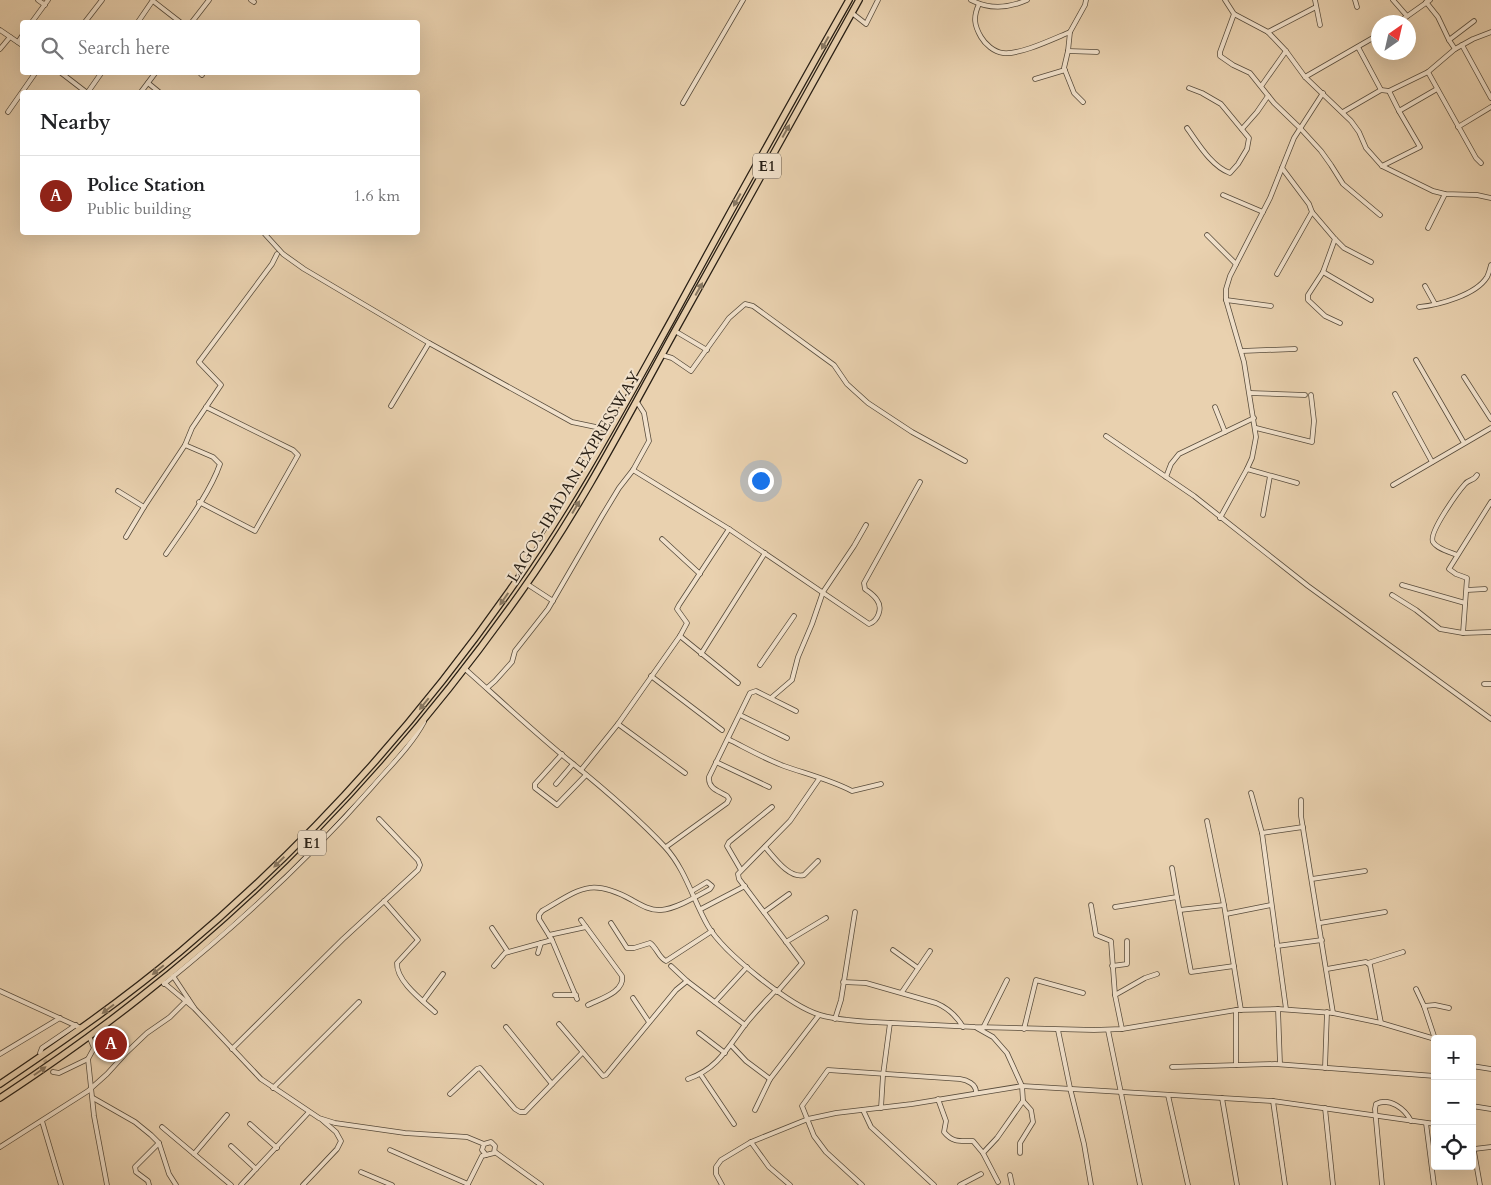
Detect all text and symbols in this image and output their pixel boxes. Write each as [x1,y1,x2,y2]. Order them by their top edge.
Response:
north arrow [1371,15,1416,60]
search box [20,20,420,75]
icon: search [38,34,66,62]
text: Search here [78,35,170,61]
one-way arrow [821,35,829,50]
text: Nearby [40,108,111,137]
one-way arrow [782,125,791,138]
road number: E1 [753,154,781,178]
text: Police Station [87,172,205,198]
text: A [50,185,62,207]
text: 1.6 km [353,185,400,207]
one-way arrow [733,192,741,207]
text: Public building [87,198,191,220]
one-way arrow [695,281,703,296]
street label: LAGOS-IBADAN EXPRESSWAY [502,367,646,587]
your location [748,468,774,494]
one-way arrow [571,500,580,513]
one-way arrow [499,592,509,606]
one-way arrow [419,697,430,710]
road number: E1 [298,830,326,856]
one-way arrow [273,856,285,868]
one-way arrow [151,965,164,976]
one-way arrow [102,1003,115,1014]
pin: A [95,1025,127,1063]
map controls [1431,1035,1476,1170]
button: + [1431,1035,1476,1080]
one-way arrow [34,1066,47,1076]
button: − [1431,1080,1476,1125]
button: locate [1431,1125,1476,1170]

